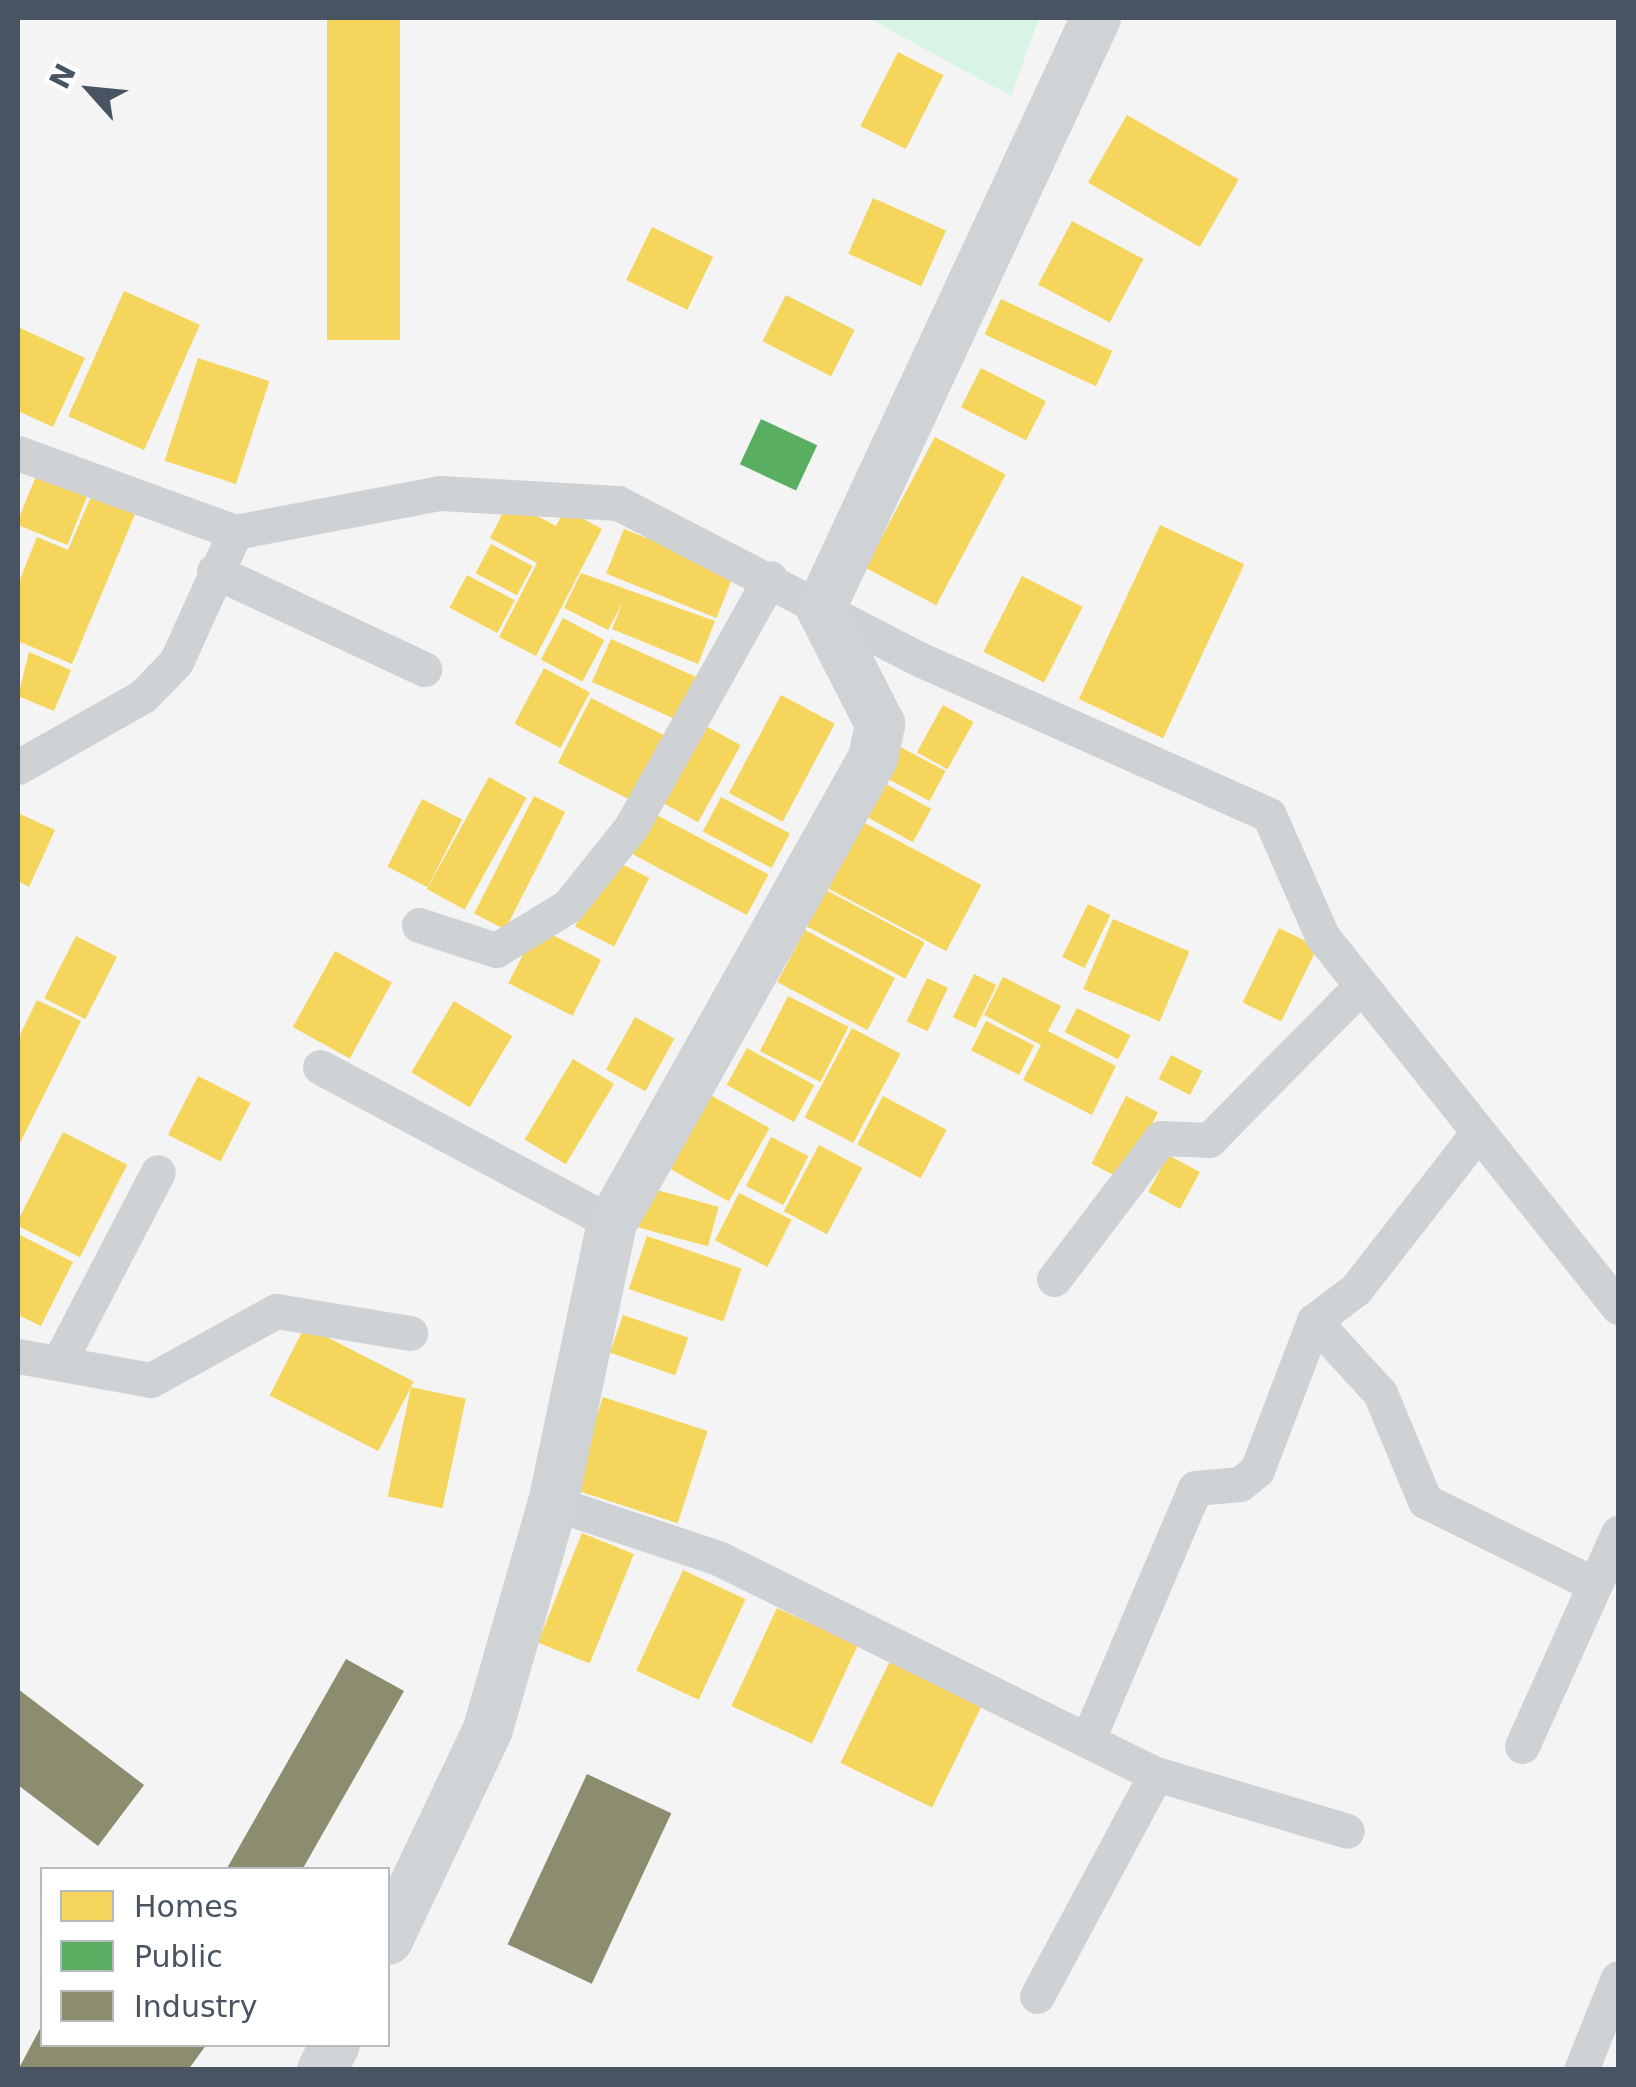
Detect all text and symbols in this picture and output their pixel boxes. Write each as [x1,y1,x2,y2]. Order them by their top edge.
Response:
north arrow [40,40,140,140]
text: N [43,58,83,94]
legend [40,1867,390,2047]
text: Homes [134,1889,238,1924]
text: Public [134,1939,223,1974]
text: Industry [134,1989,257,2024]

